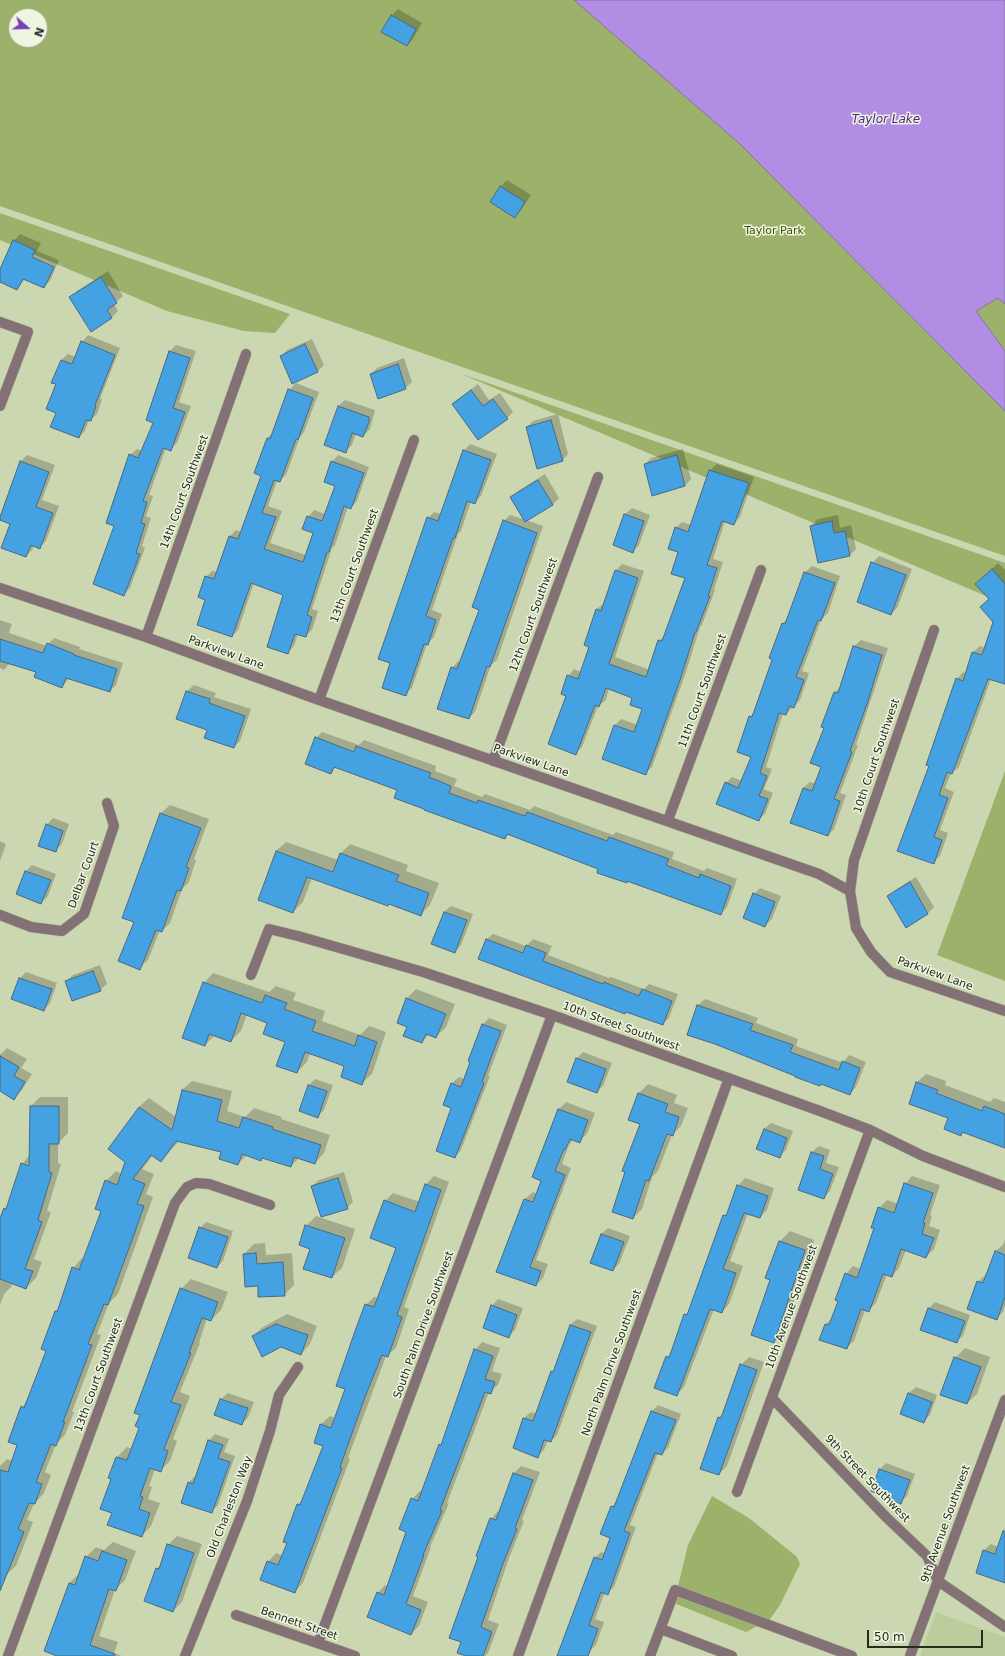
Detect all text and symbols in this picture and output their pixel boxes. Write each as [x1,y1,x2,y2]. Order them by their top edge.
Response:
north arrow [8,8,48,48]
text: N [31,25,46,38]
water label: Taylor Lake [852,113,920,127]
park label: Taylor Park [744,224,804,238]
street label: 14th Court Southwest [158,433,212,551]
street label: 13th Court Southwest [328,507,382,625]
street label: 12th Court Southwest [507,556,561,674]
street label: 11th Court Southwest [676,632,730,750]
street label: Parkview Lane [187,633,265,673]
street label: 10th Court Southwest [851,697,903,815]
street label: Parkview Lane [491,742,571,780]
street label: Delbar Court [66,840,102,910]
street label: Parkview Lane [896,954,974,994]
street label: 10th Street Southwest [561,1000,681,1054]
street label: 10th Avenue Southwest [763,1243,821,1371]
street label: South Palm Drive Southwest [391,1249,457,1401]
street label: North Palm Drive Southwest [579,1288,645,1438]
street label: 13th Court Southwest [72,1316,126,1434]
street label: 9th Street Southwest [822,1433,912,1525]
street label: Old Charleston Way [204,1454,256,1560]
street label: 9th Avenue Southwest [919,1464,973,1584]
street label: Bennett Street [259,1605,339,1643]
scale bar [869,1622,985,1648]
text: 50 m [874,1630,905,1644]

